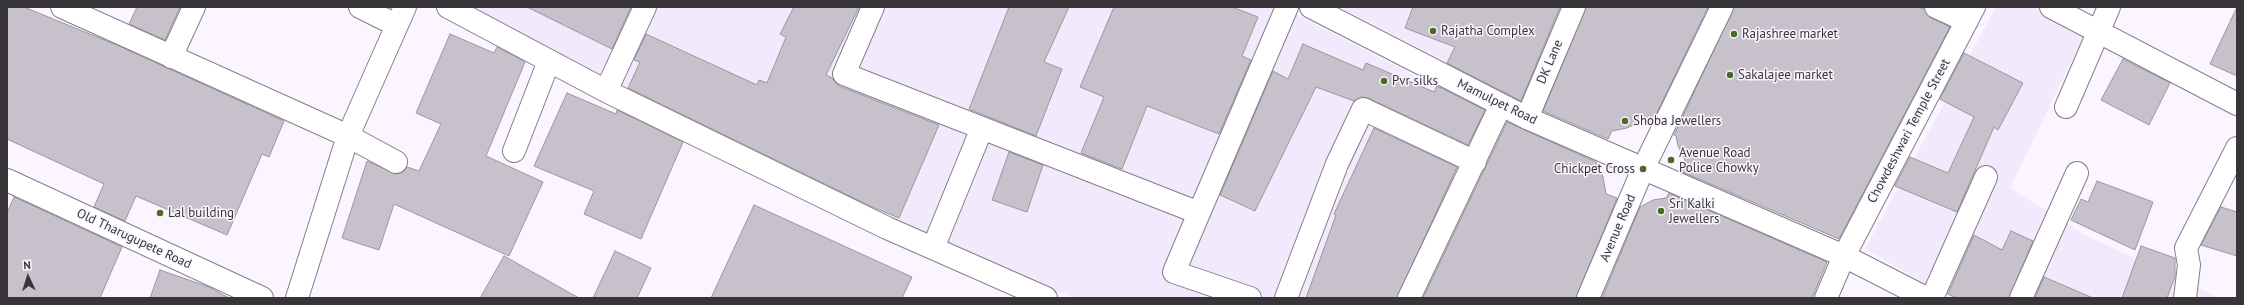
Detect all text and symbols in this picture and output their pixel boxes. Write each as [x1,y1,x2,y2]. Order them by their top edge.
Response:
place label: Rajatha Complex [1441,23,1535,39]
marker: Rajatha Complex [1428,26,1438,36]
place label: Rajashree market [1742,26,1838,42]
marker: Rajashree market [1729,29,1739,39]
street label: DK Lane [1534,38,1566,86]
street label: Chowdeshwari Temple Street [1864,56,1954,206]
place label: Sakalajee market [1738,67,1833,83]
marker: Sakalajee market [1725,70,1735,80]
place label: Pvr silks [1392,73,1438,89]
marker: Pvr silks [1379,76,1389,86]
street label: Mamulpet Road [1454,76,1540,128]
place label: Shoba Jewellers [1633,113,1721,129]
marker: Shoba Jewellers [1620,116,1630,126]
place label: Avenue Road Police Chowky [1679,145,1759,176]
marker: Avenue Road Police Chowky [1666,155,1676,165]
place label: Chickpet Cross [1554,161,1635,177]
marker: Chickpet Cross [1638,164,1648,174]
street label: Avenue Road [1597,192,1639,264]
place label: Sri Kalki Jewellers [1669,196,1719,227]
place label: Lal building [168,205,234,221]
street label: Old Tharugupete Road [74,206,194,272]
marker: Sri Kalki Jewellers [1656,206,1666,216]
marker: Lal building [155,208,165,218]
north arrow [8,257,48,297]
text: N [23,258,31,272]

